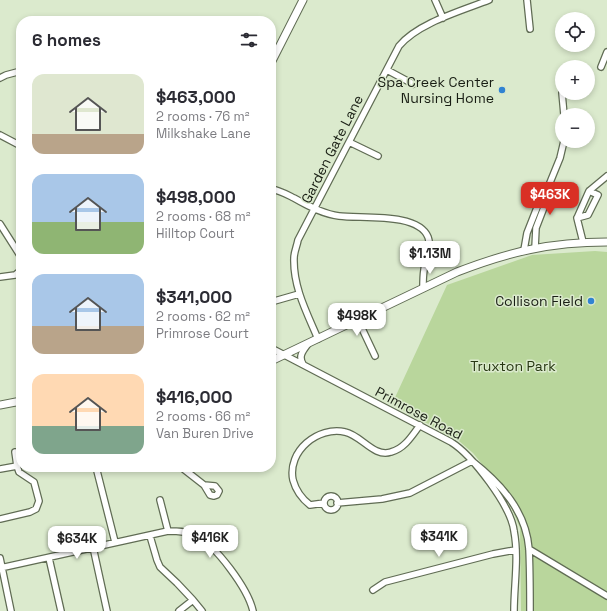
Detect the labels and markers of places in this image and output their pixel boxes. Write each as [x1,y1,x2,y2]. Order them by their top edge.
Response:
place label: Spa Creek Center Nursing Home [378,73,494,107]
marker: Spa Creek Center Nursing Home [497,85,507,95]
pin: $463K [522,182,578,216]
pin: $1.13M [397,241,463,275]
place label: Collison Field [495,292,583,310]
marker: Collison Field [586,296,596,306]
pin: $498K [329,303,385,337]
pin: $341K [411,524,467,558]
pin: $416K [182,525,238,559]
pin: $634K [49,526,105,560]

